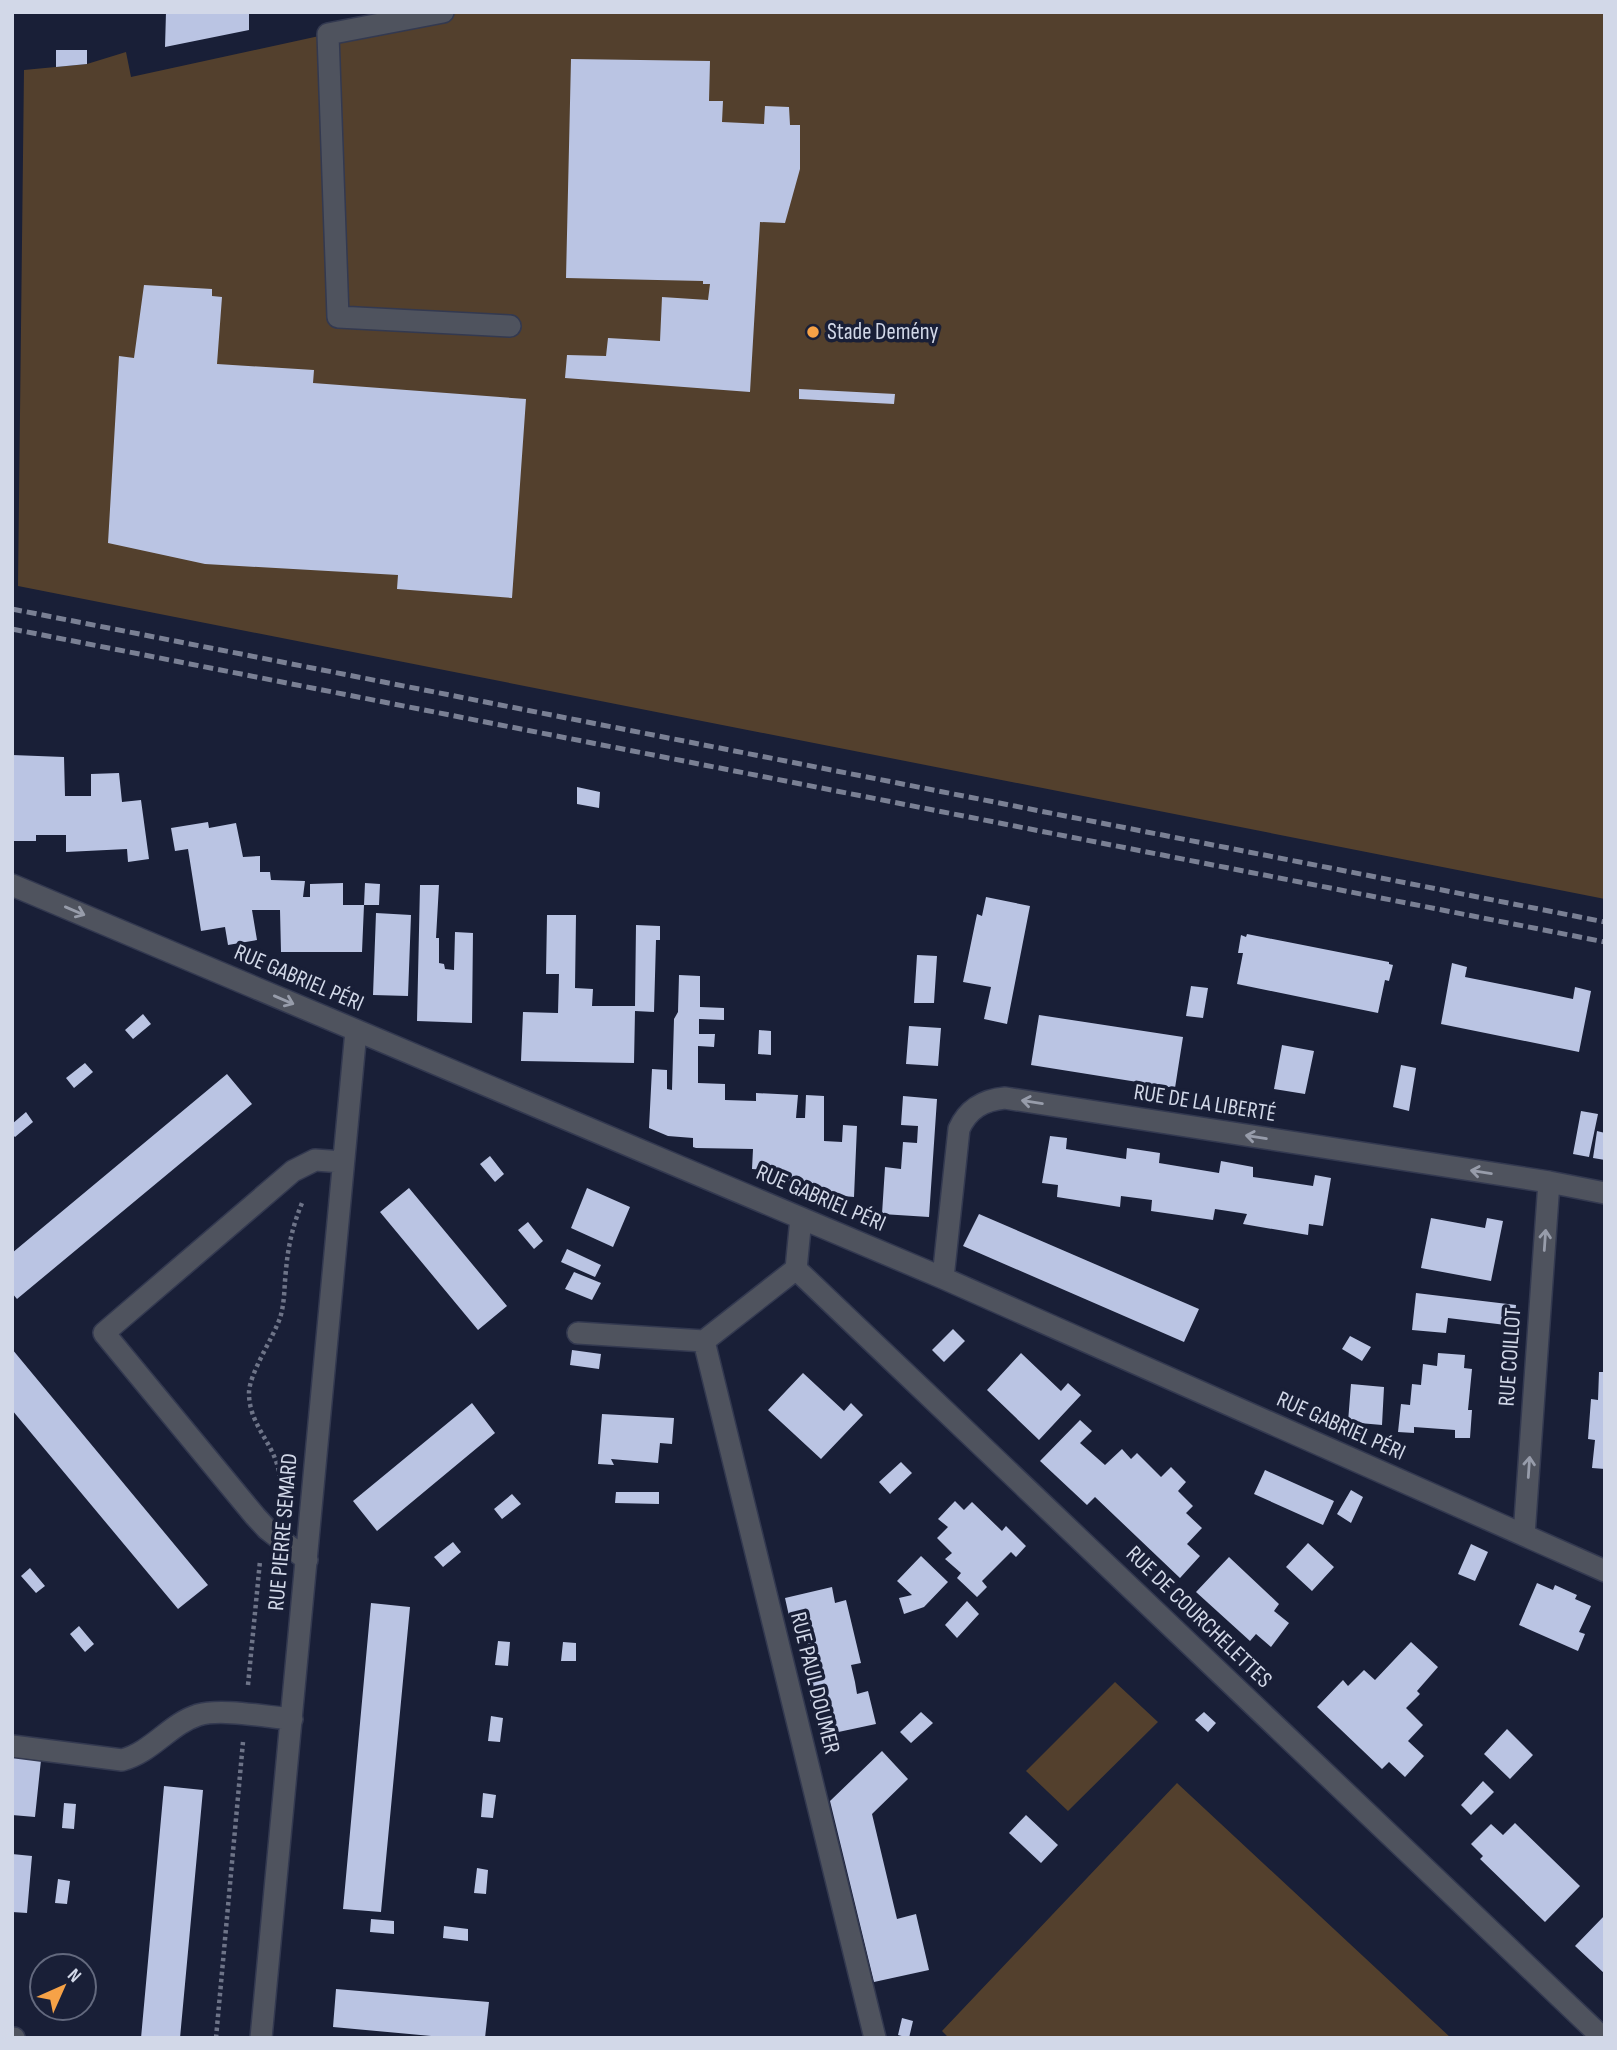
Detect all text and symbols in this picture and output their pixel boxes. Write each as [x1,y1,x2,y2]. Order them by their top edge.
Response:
place label: Stade Demény [827,318,938,346]
marker: Stade Demény [805,324,821,340]
one-way arrow [64,905,85,918]
street label: RUE GABRIEL PÉRI [230,938,368,1018]
one-way arrow [273,994,295,1007]
street label: RUE DE LA LIBERTÉ [1132,1078,1278,1128]
one-way arrow [1021,1096,1044,1109]
one-way arrow [1246,1130,1268,1143]
street label: RUE GABRIEL PÉRI [752,1158,890,1238]
one-way arrow [1470,1165,1493,1178]
one-way arrow [1539,1229,1552,1252]
street label: RUE COILLOT [1493,1307,1527,1407]
street label: RUE GABRIEL PÉRI [1272,1385,1410,1467]
street label: RUE PIERRE SEMARD [262,1452,304,1612]
one-way arrow [1522,1456,1535,1479]
street label: RUE DE COURCHELETTES [1120,1540,1278,1694]
street label: RUE PAUL DOUMER [784,1609,846,1757]
north arrow [28,1952,98,2022]
text: N [62,1964,86,1988]

